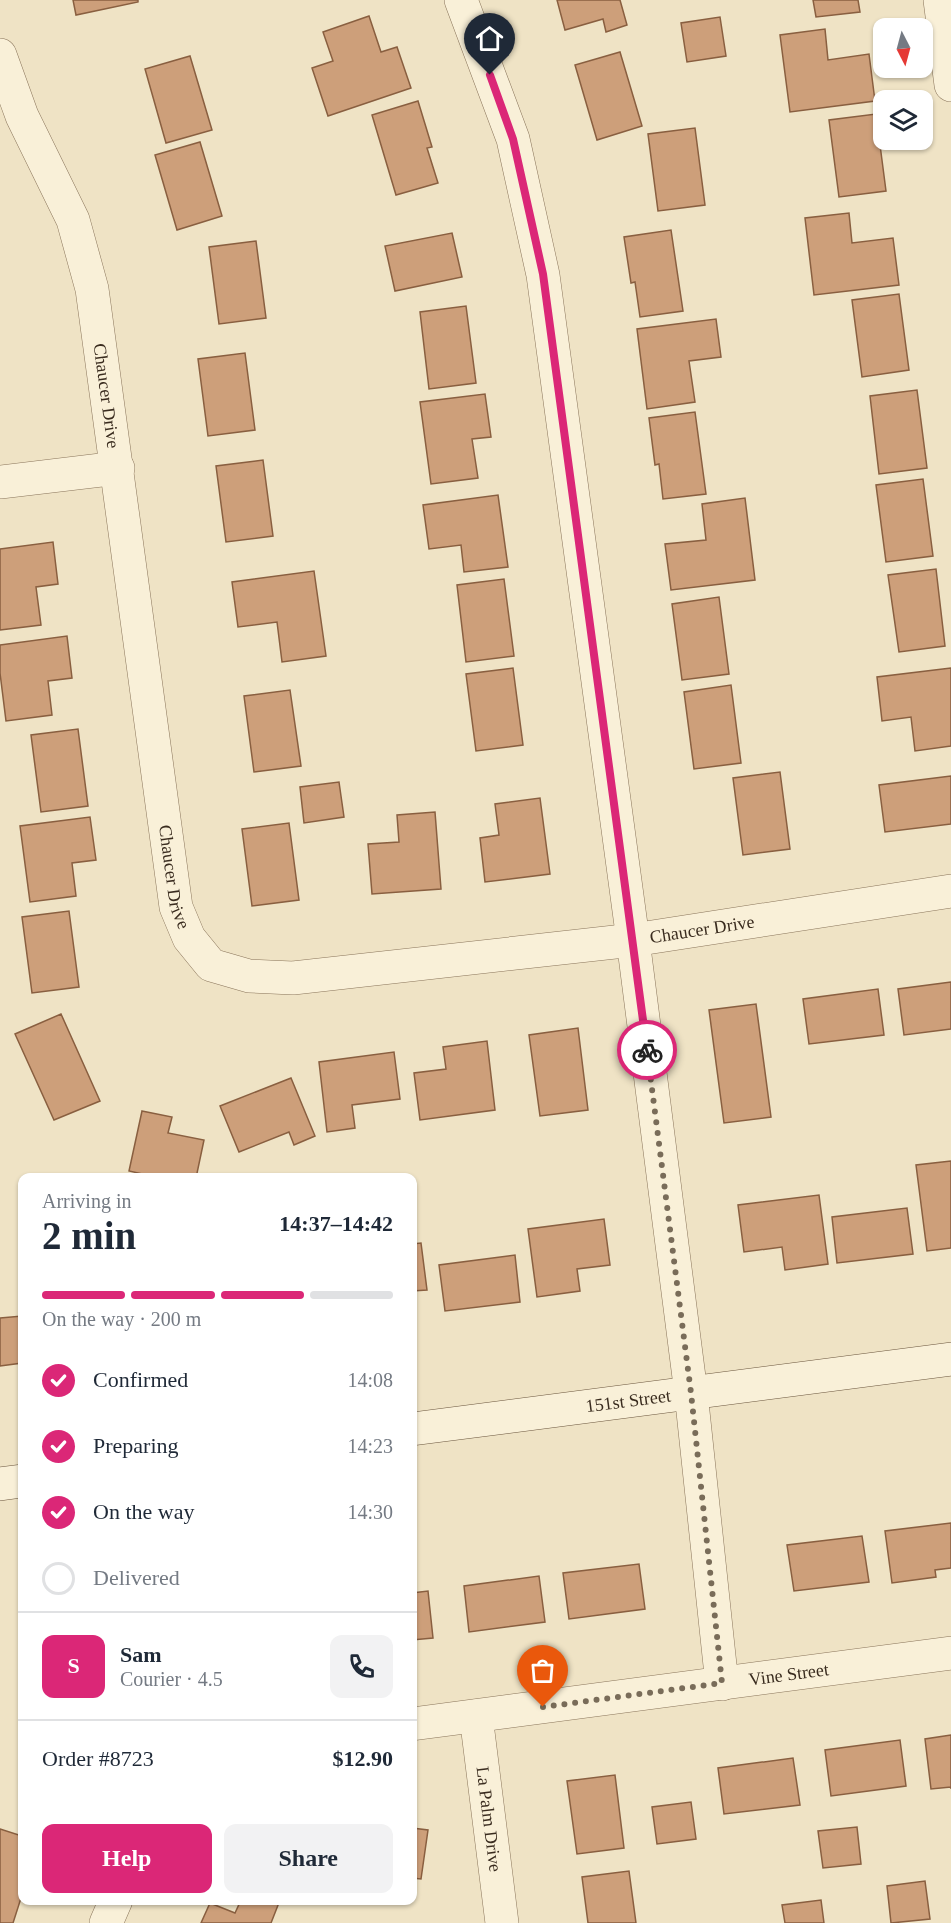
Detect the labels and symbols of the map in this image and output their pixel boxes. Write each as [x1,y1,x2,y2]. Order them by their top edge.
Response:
pin [464,13,515,75]
north arrow [873,18,933,78]
street label: Chaucer Drive [89,342,124,449]
street label: Chaucer Drive [155,824,194,932]
street label: Chaucer Drive [648,911,756,947]
courier [617,1020,677,1080]
street label: 151st Street [584,1385,672,1416]
pin [517,1645,568,1707]
street label: Vine Street [748,1659,830,1690]
street label: La Palm Drive [472,1765,505,1873]

